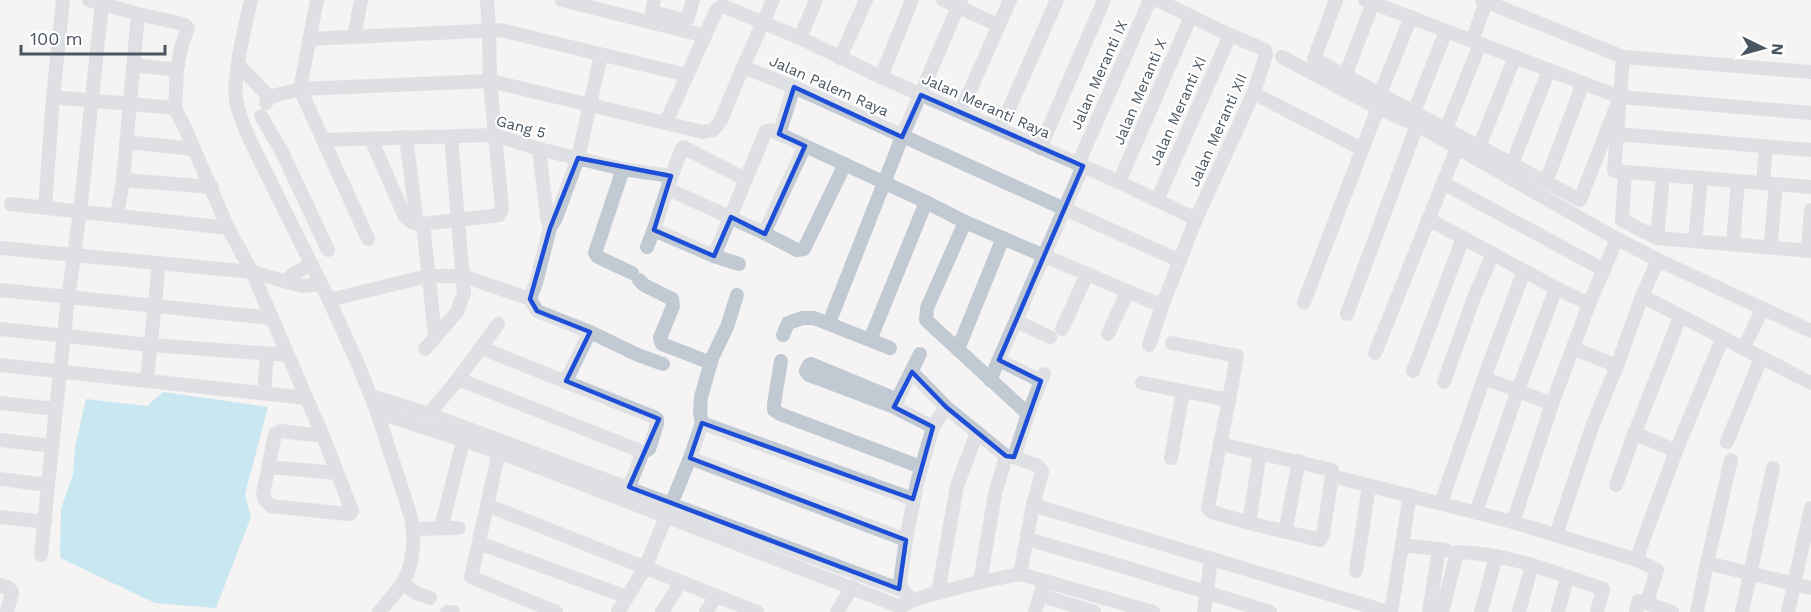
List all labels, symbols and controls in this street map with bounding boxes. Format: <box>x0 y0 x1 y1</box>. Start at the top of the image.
street label: Jalan Meranti IX <box>1067 17 1131 133</box>
scale bar <box>21 18 165 56</box>
north arrow <box>1733 18 1793 78</box>
text: 100 m <box>30 28 83 49</box>
street label: Jalan Meranti X <box>1110 36 1170 148</box>
text: N <box>1767 43 1787 56</box>
street label: Jalan Palem Raya <box>767 52 892 121</box>
street label: Jalan Meranti XI <box>1146 54 1210 168</box>
street label: Jalan Meranti Raya <box>919 70 1053 143</box>
street label: Jalan Meranti XII <box>1185 70 1251 190</box>
street label: Gang 5 <box>494 112 548 142</box>

